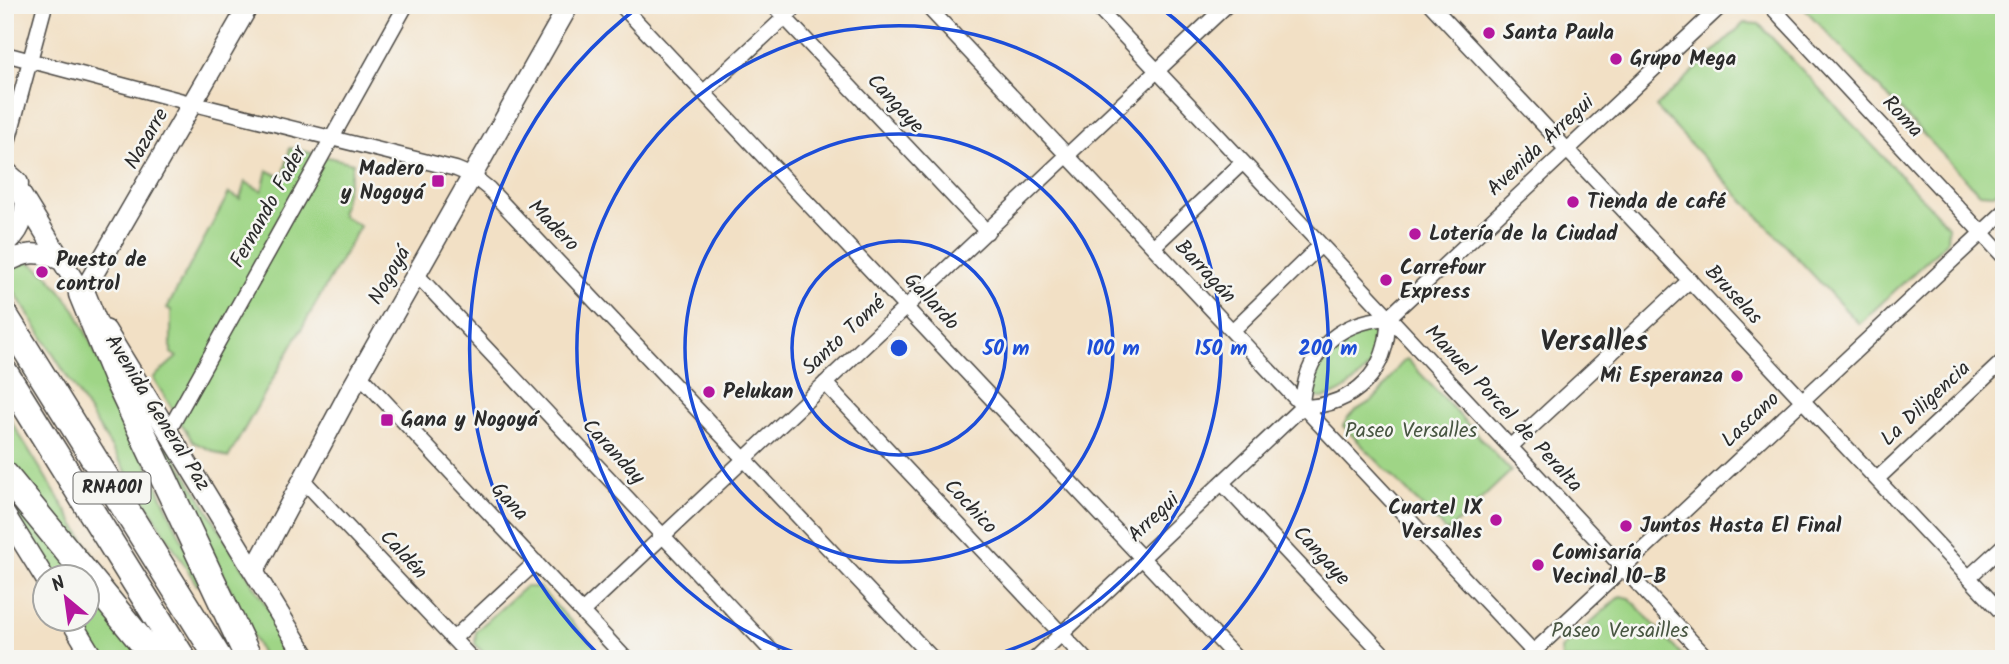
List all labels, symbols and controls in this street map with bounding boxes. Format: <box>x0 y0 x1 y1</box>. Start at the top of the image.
place label: Santa Paula <box>1503 17 1614 50</box>
marker: Santa Paula <box>1481 25 1497 41</box>
place label: Grupo Mega <box>1630 43 1737 76</box>
marker: Grupo Mega <box>1608 51 1624 67</box>
street label: Cangaye <box>858 66 932 142</box>
street label: Avenida Arregui <box>1480 86 1603 205</box>
street label: Roma <box>1873 88 1931 146</box>
street label: Nazarre <box>116 101 178 176</box>
street label: Fernando Fader <box>222 139 317 274</box>
place label: Madero y Nogoyá <box>340 153 426 210</box>
marker: Madero y Nogoyá <box>430 173 446 189</box>
place label: Tienda de café <box>1587 186 1727 219</box>
street label: Madero <box>519 192 587 260</box>
marker: Tienda de café <box>1565 194 1581 210</box>
place label: Lotería de la Ciudad <box>1429 218 1618 251</box>
marker: Lotería de la Ciudad <box>1407 226 1423 242</box>
street label: Barragán <box>1166 232 1244 312</box>
street label: Nogoyá <box>360 239 421 312</box>
place label: Puesto de control <box>56 244 147 301</box>
place label: Carrefour Express <box>1400 252 1487 309</box>
street label: Bruselas <box>1696 257 1770 333</box>
marker: Puesto de control <box>34 264 50 280</box>
street label: Gallardo <box>895 265 967 339</box>
marker: Carrefour Express <box>1378 272 1394 288</box>
street label: Santo Tomé <box>794 288 894 384</box>
street label: Manuel Porcel de Peralta <box>1416 317 1590 501</box>
district label: Versalles <box>1540 320 1648 365</box>
street label: Avenida General Paz <box>95 328 219 498</box>
text: 50 m <box>982 333 1029 366</box>
text: 100 m <box>1086 333 1140 366</box>
text: 150 m <box>1194 333 1248 366</box>
text: 200 m <box>1298 333 1358 366</box>
centre of rings <box>887 336 911 360</box>
street label: La Diligencia <box>1873 353 1979 455</box>
place label: Mi Esperanza <box>1600 360 1723 393</box>
marker: Mi Esperanza <box>1729 368 1745 384</box>
place label: Pelukan <box>723 376 793 409</box>
marker: Pelukan <box>701 384 717 400</box>
street label: Lascano <box>1714 384 1788 456</box>
place label: Gana y Nogoyá <box>401 404 540 437</box>
street label: Caranday <box>573 411 653 493</box>
marker: Gana y Nogoyá <box>379 412 395 428</box>
park label: Paseo Versalles <box>1345 415 1477 448</box>
street label: Cochico <box>935 471 1005 543</box>
road number: RNA001 <box>74 472 150 503</box>
street label: Gana <box>482 475 536 529</box>
street label: Arregui <box>1120 484 1188 551</box>
place label: Cuartel IX Versalles <box>1388 492 1483 549</box>
place label: Juntos Hasta El Final <box>1640 510 1842 543</box>
marker: Cuartel IX Versalles <box>1488 512 1504 528</box>
street label: Cangaye <box>1284 518 1358 594</box>
marker: Juntos Hasta El Final <box>1618 518 1634 534</box>
street label: Caldén <box>371 522 435 588</box>
place label: Comisaría Vecinal 10-B <box>1552 537 1667 594</box>
marker: Comisaría Vecinal 10-B <box>1530 557 1546 573</box>
north arrow <box>32 562 102 632</box>
text: N <box>46 569 71 601</box>
park label: Paseo Versailles <box>1551 615 1689 648</box>

